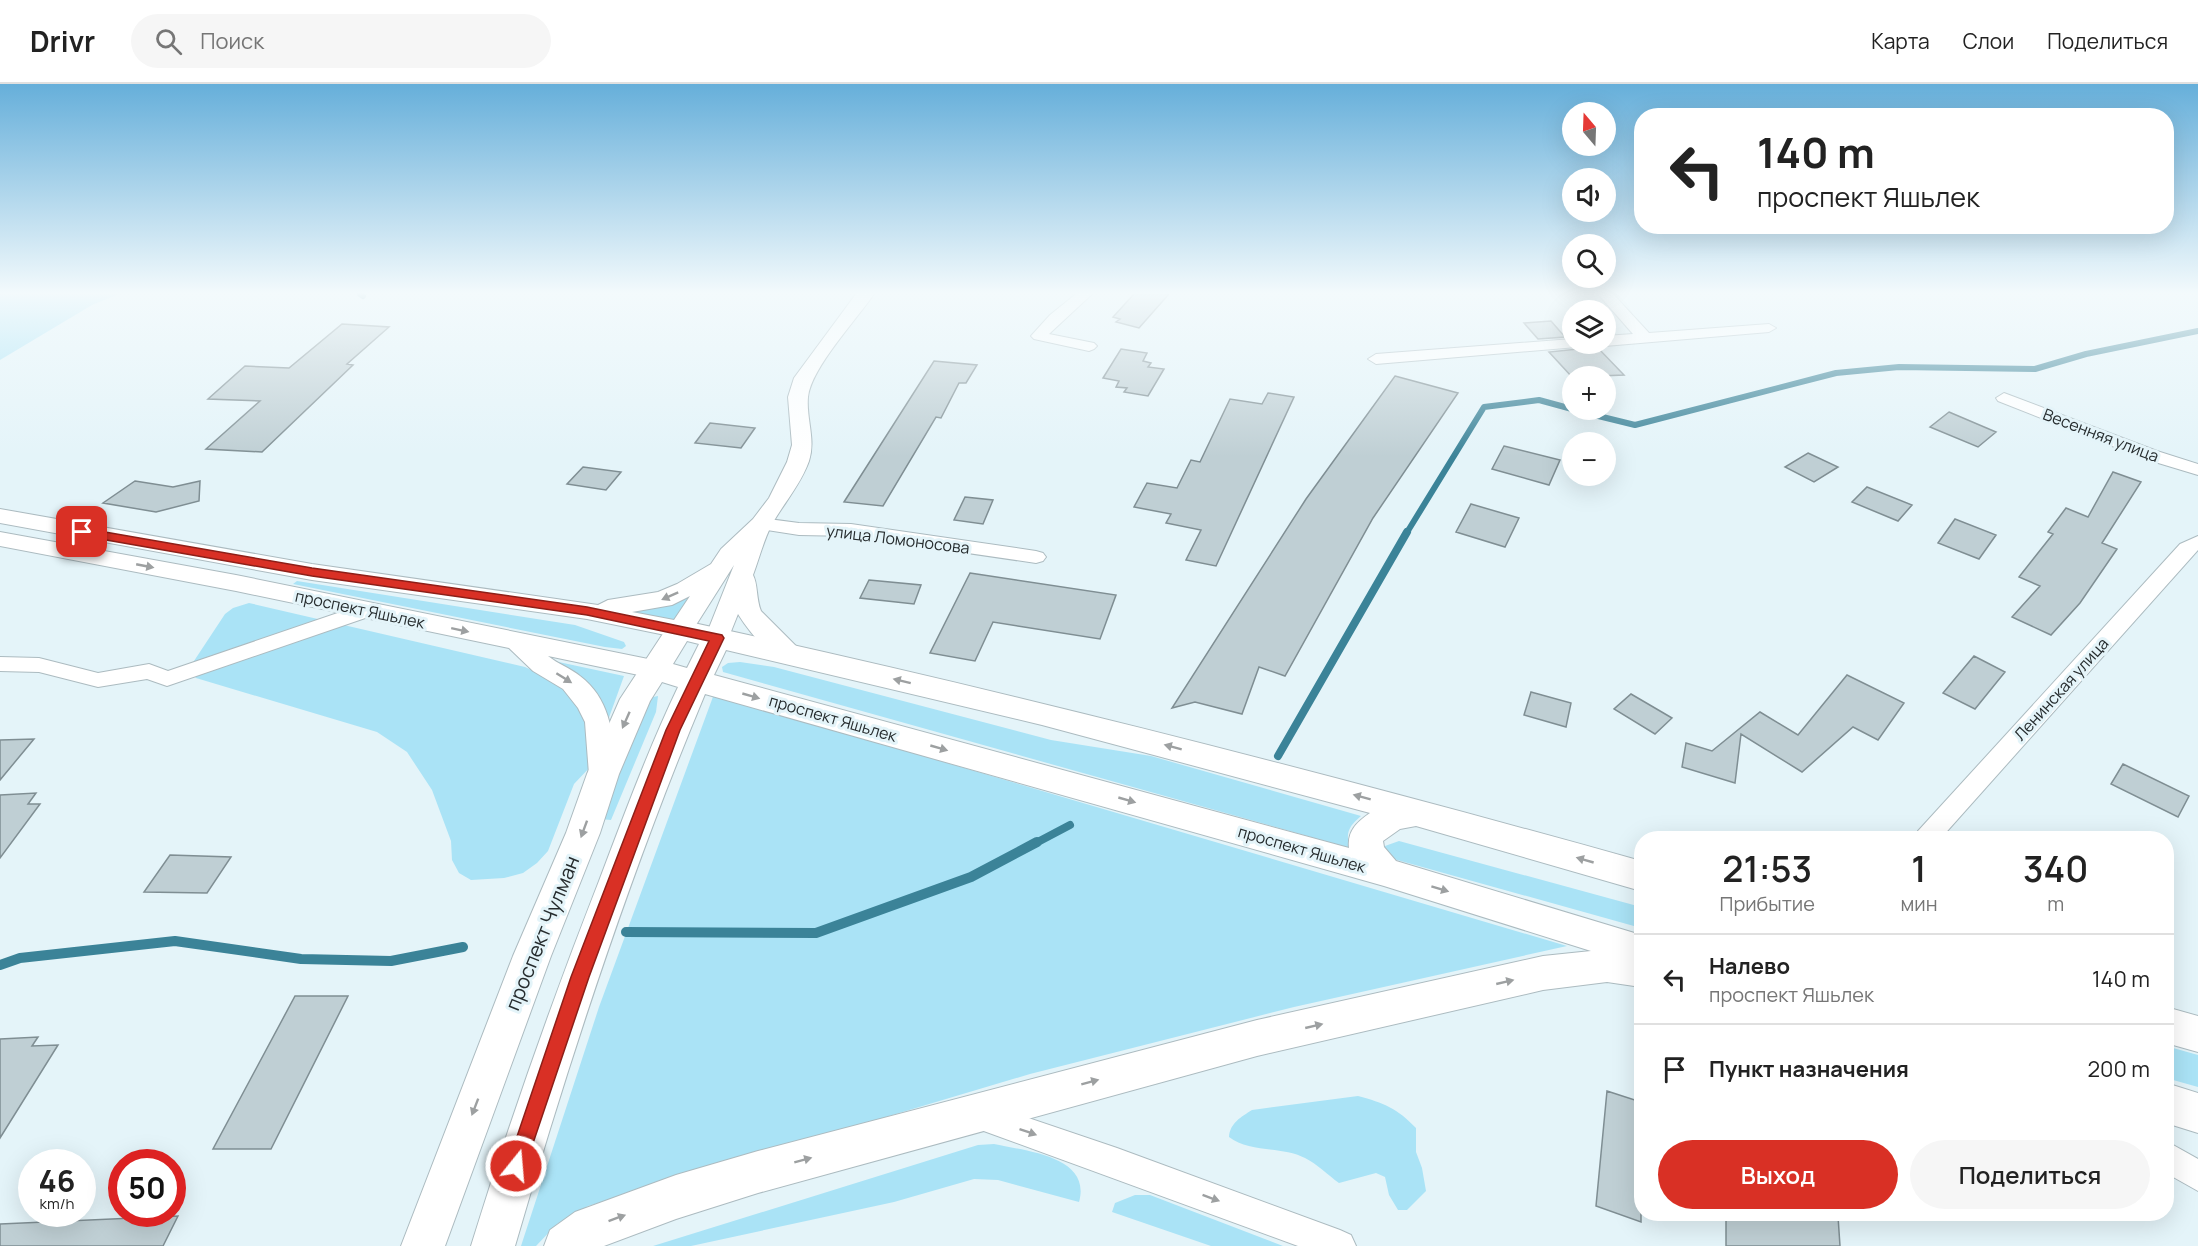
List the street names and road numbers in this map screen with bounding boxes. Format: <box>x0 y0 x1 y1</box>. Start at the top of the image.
street label: Весенняя улица <box>2040 403 2162 467</box>
street label: улица Ломоносова <box>825 519 971 559</box>
street label: проспект Яшьлек <box>293 585 428 634</box>
street label: Ленинская улица <box>2009 633 2113 745</box>
street label: проспект Яшьлек <box>767 689 900 747</box>
street label: проспект Яшьлек <box>1236 820 1369 878</box>
street label: проспект Чулман <box>499 852 585 1014</box>

